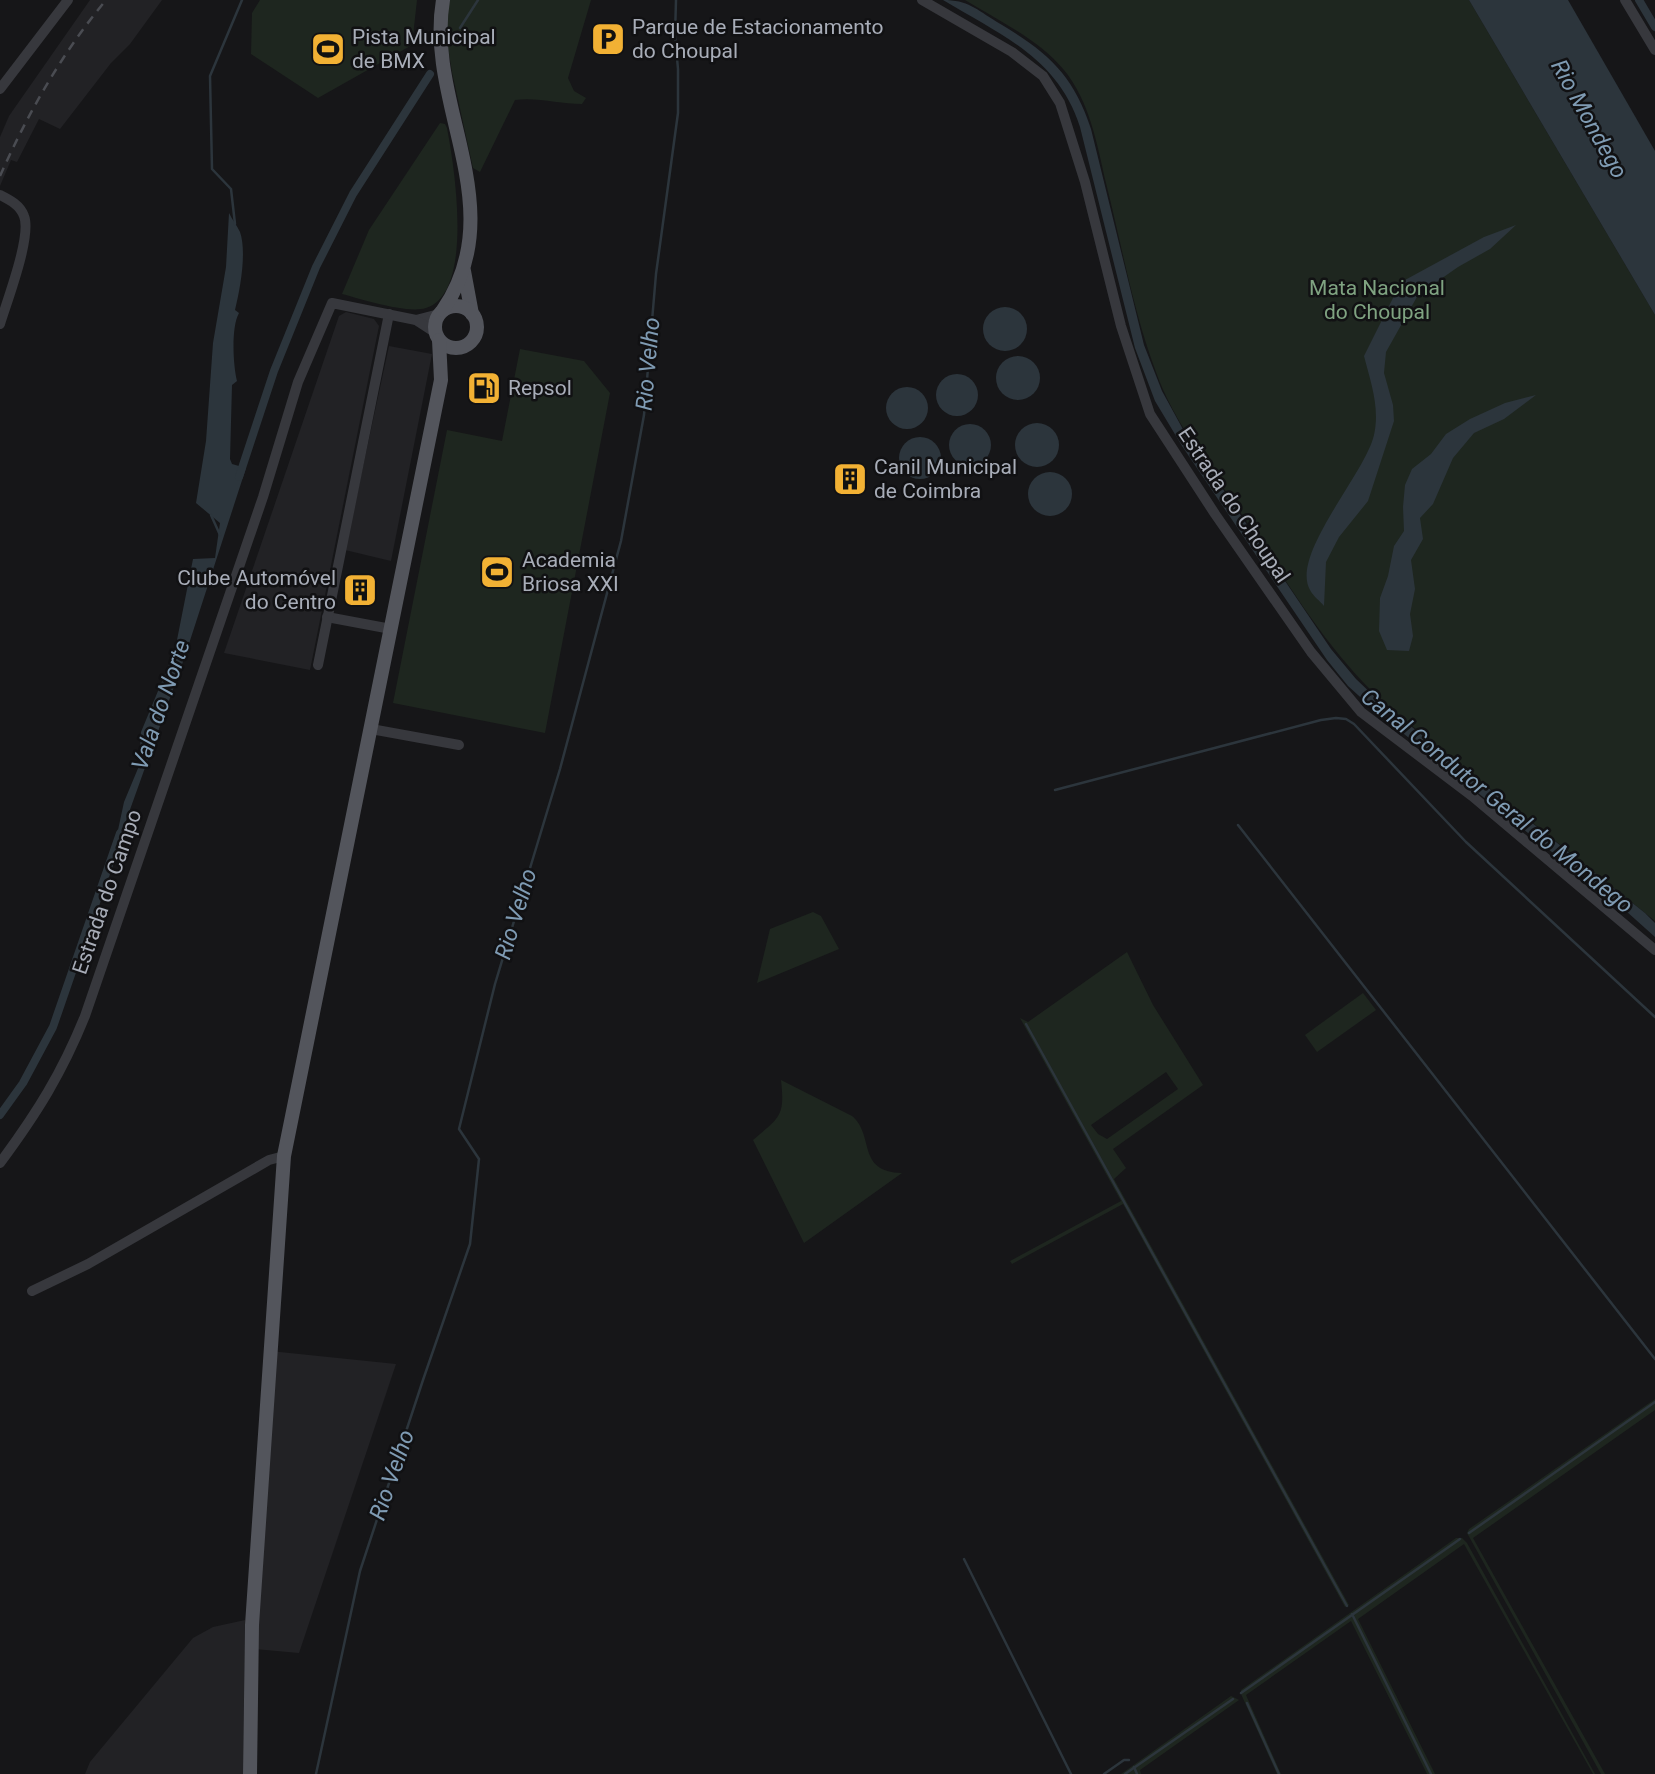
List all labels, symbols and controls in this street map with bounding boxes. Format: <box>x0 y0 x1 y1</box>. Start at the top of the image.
place label: Parque de Estacionamento do Choupal <box>632 15 884 63</box>
parking icon: Parque de Estacionamento do Choupal <box>589 20 627 58</box>
place label: Pista Municipal de BMX <box>352 25 496 73</box>
sports icon: Pista Municipal de BMX <box>309 30 347 68</box>
water label: Rio Mondego <box>1545 55 1633 183</box>
park label: Mata Nacional do Choupal <box>1309 276 1445 324</box>
water label: Rio Velho <box>630 316 666 412</box>
fuel station icon: Repsol <box>465 369 503 407</box>
place label: Repsol <box>508 376 572 400</box>
street label: Estrada do Choupal <box>1173 423 1295 587</box>
place label: Canil Municipal de Coimbra <box>874 455 1017 503</box>
building icon: Canil Municipal de Coimbra <box>831 460 869 498</box>
place label: Academia Briosa XXI <box>522 548 619 596</box>
sports icon: Academia Briosa XXI <box>478 553 516 591</box>
place label: Clube Automóvel do Centro <box>177 566 336 614</box>
building icon: Clube Automóvel do Centro <box>341 571 379 609</box>
water label: Vala do Norte <box>126 636 196 774</box>
water label: Canal Condutor Geral do Mondego <box>1356 683 1638 919</box>
street label: Estrada do Campo <box>68 806 146 977</box>
water label: Rio Velho <box>489 865 543 963</box>
water label: Rio Velho <box>364 1426 420 1524</box>

